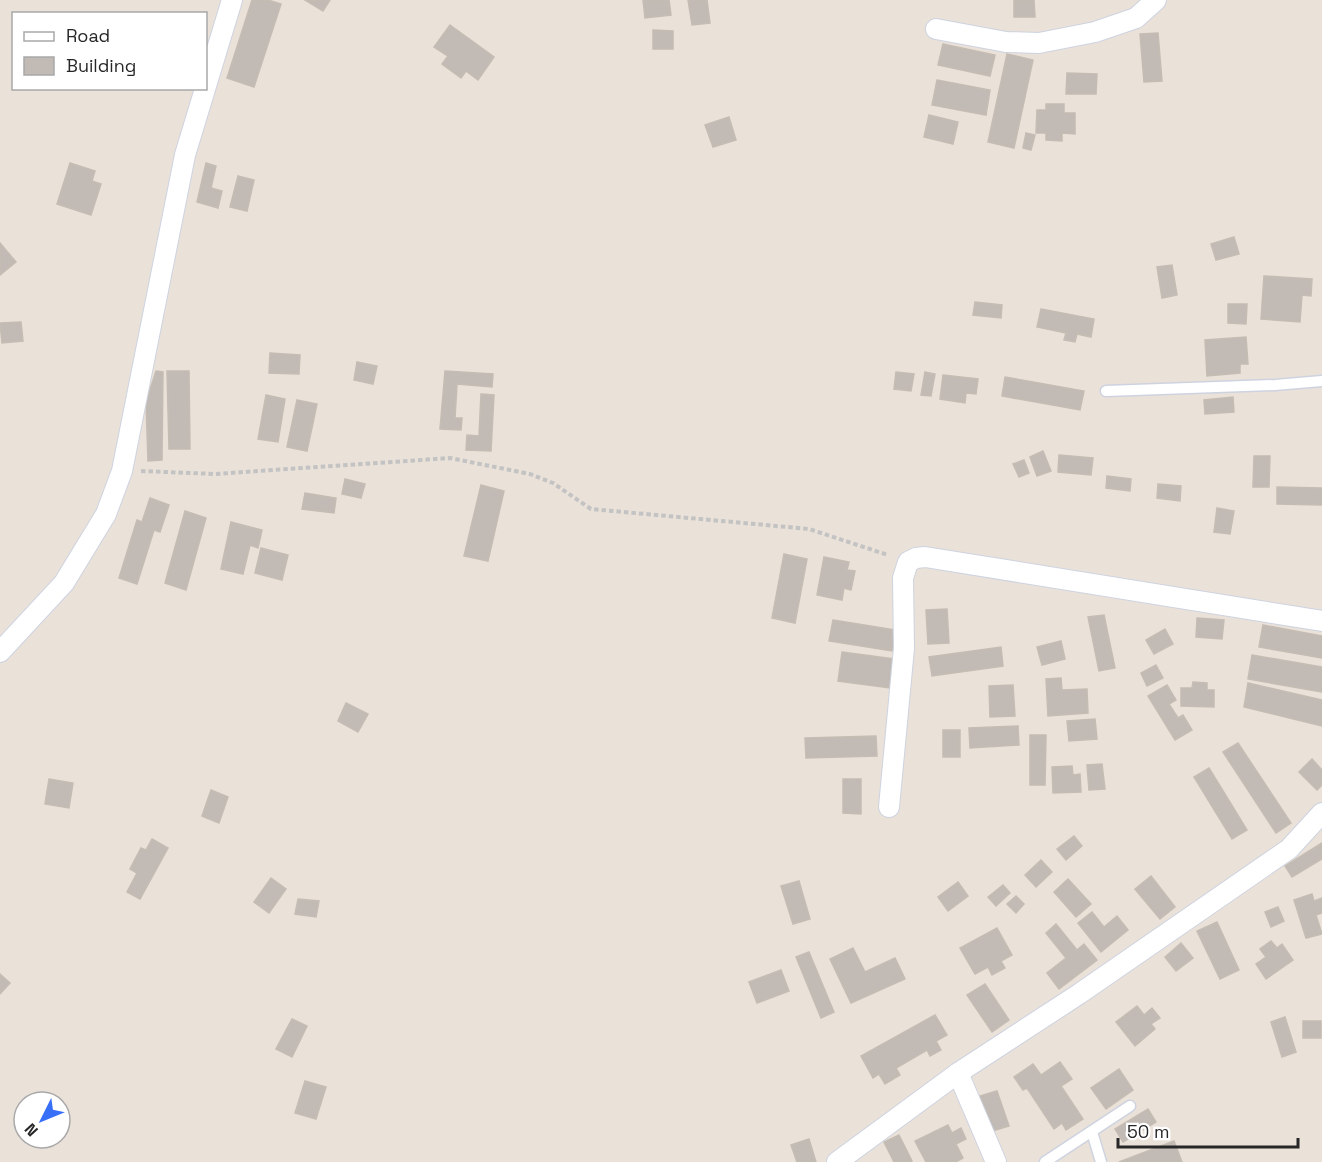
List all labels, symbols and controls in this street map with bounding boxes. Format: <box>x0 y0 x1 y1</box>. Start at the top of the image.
legend <box>12 12 207 90</box>
text: Road <box>66 24 110 47</box>
text: Building <box>66 54 136 77</box>
north arrow <box>12 1090 72 1150</box>
scale bar <box>1118 1111 1298 1149</box>
text: N <box>20 1119 43 1141</box>
text: 50 m <box>1127 1120 1169 1143</box>

